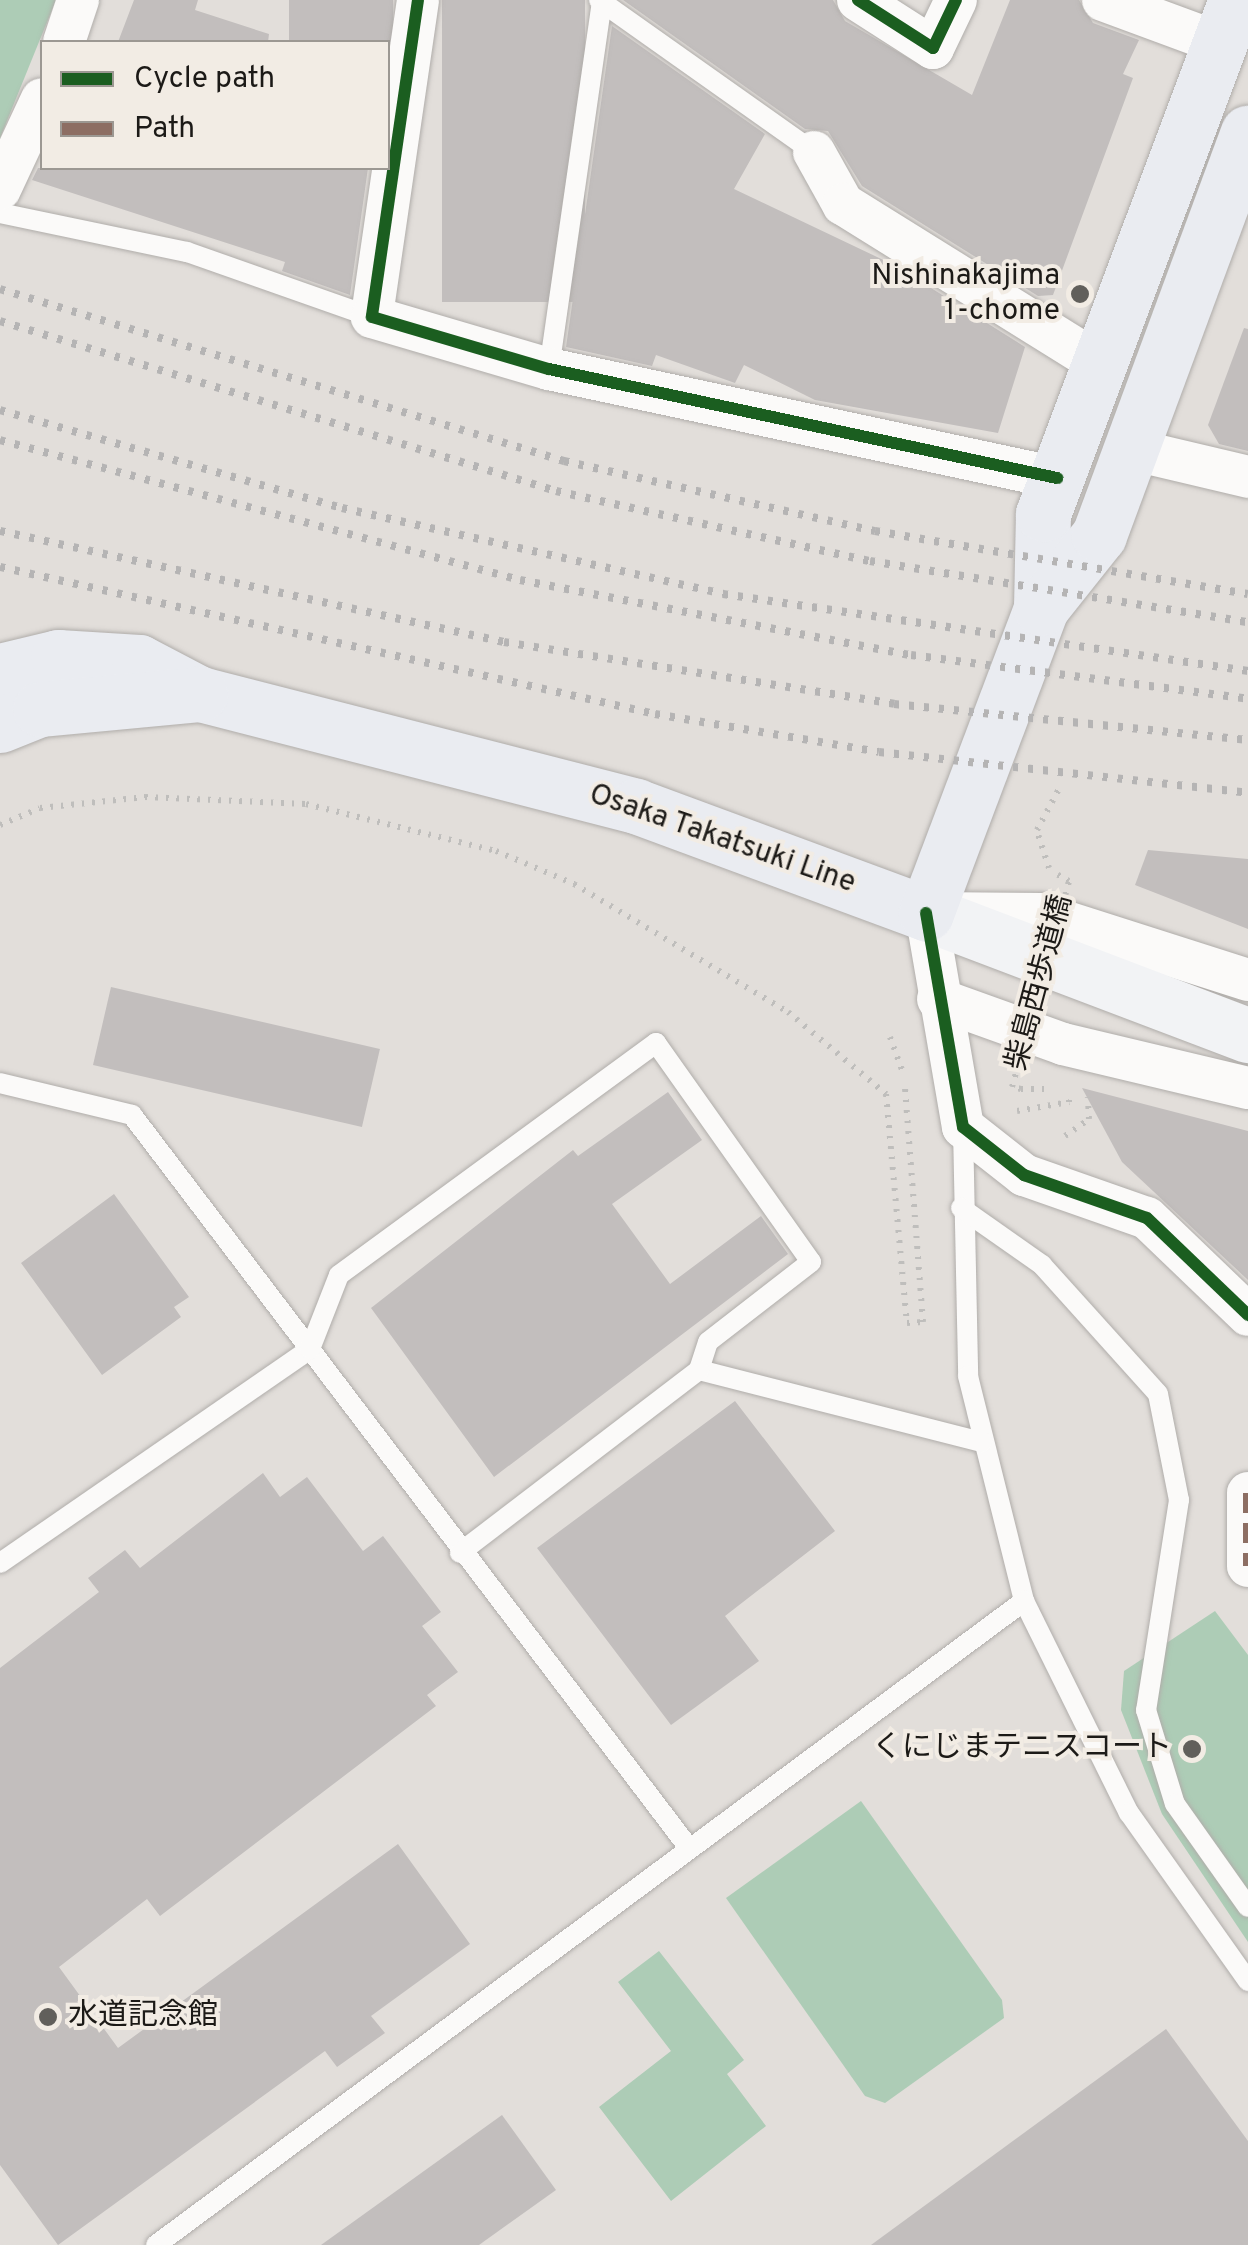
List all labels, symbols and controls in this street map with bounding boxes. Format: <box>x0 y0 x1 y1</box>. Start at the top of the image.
legend <box>40 40 390 170</box>
text: Cycle path <box>134 61 275 98</box>
text: Path <box>134 111 195 148</box>
place label: Nishinakajima 1-chome <box>871 259 1060 330</box>
marker: Nishinakajima 1-chome <box>1069 283 1091 305</box>
street label: Osaka Takatsuki Line <box>583 777 861 903</box>
street label: 柴島西歩道橋 <box>1000 891 1082 1075</box>
place label: くにじまテニスコート <box>872 1731 1172 1767</box>
marker: くにじまテニスコート <box>1181 1738 1203 1760</box>
place label: 水道記念館 <box>68 1999 218 2035</box>
marker: 水道記念館 <box>37 2006 59 2028</box>

